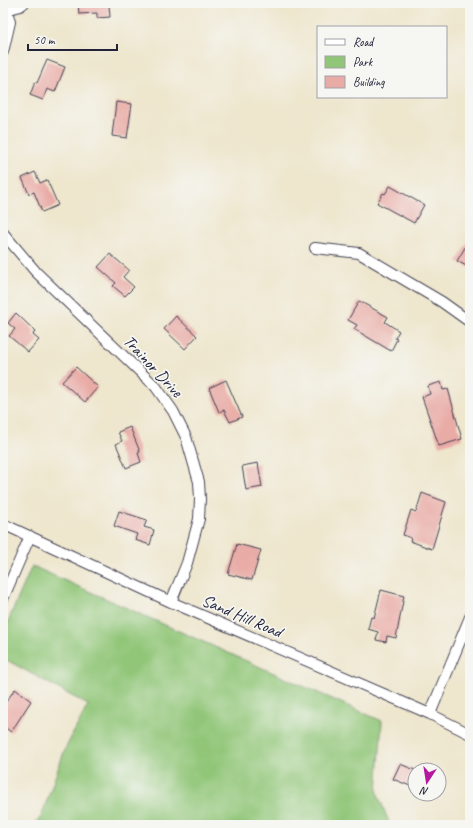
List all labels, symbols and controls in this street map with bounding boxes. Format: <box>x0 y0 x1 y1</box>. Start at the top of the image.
scale bar <box>28 26 117 52</box>
legend <box>317 26 447 98</box>
text: 50 m <box>34 32 56 48</box>
text: Road <box>353 34 375 50</box>
text: Park <box>353 54 374 70</box>
text: Building <box>353 74 385 90</box>
street label: Trainor Drive <box>119 330 188 403</box>
street label: Sand Hill Road <box>199 590 288 644</box>
north arrow <box>407 762 447 802</box>
text: N <box>418 784 430 799</box>

